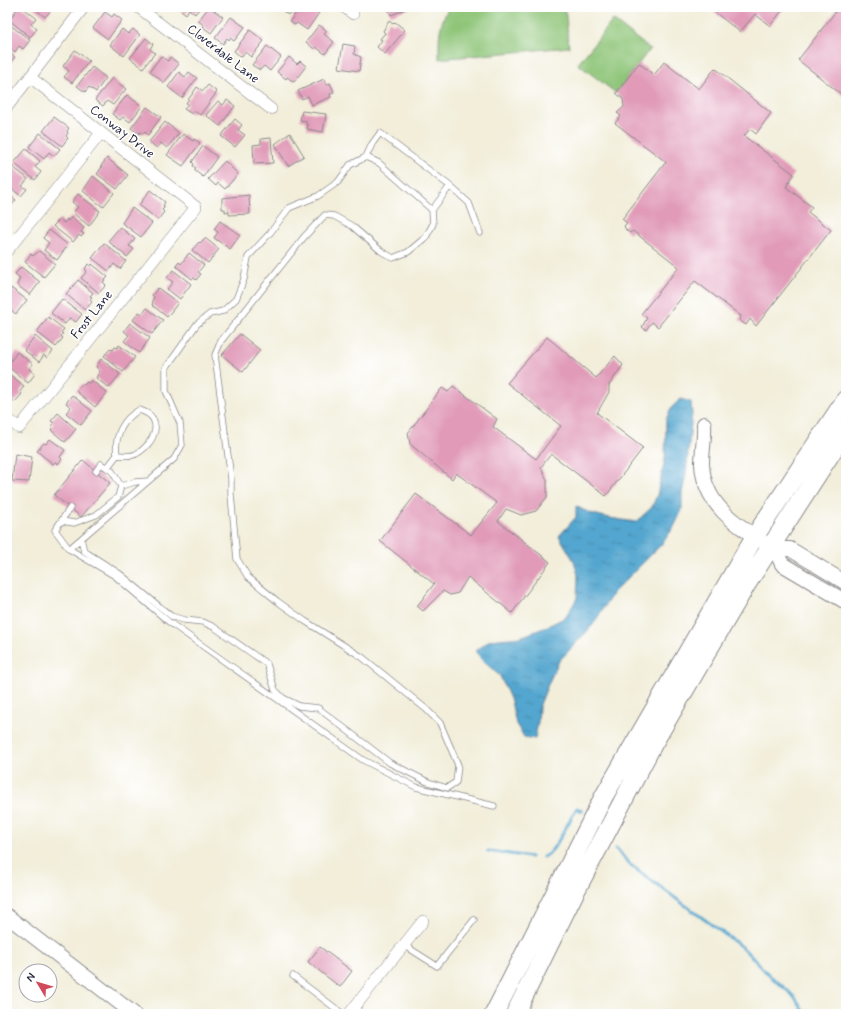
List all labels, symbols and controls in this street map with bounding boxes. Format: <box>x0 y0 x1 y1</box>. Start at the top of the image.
street label: Cloverdale Lane <box>183 20 263 88</box>
street label: Conway Drive <box>86 101 158 163</box>
street label: Frost Lane <box>67 287 117 343</box>
north arrow <box>18 963 58 1003</box>
text: N <box>23 970 39 985</box>

